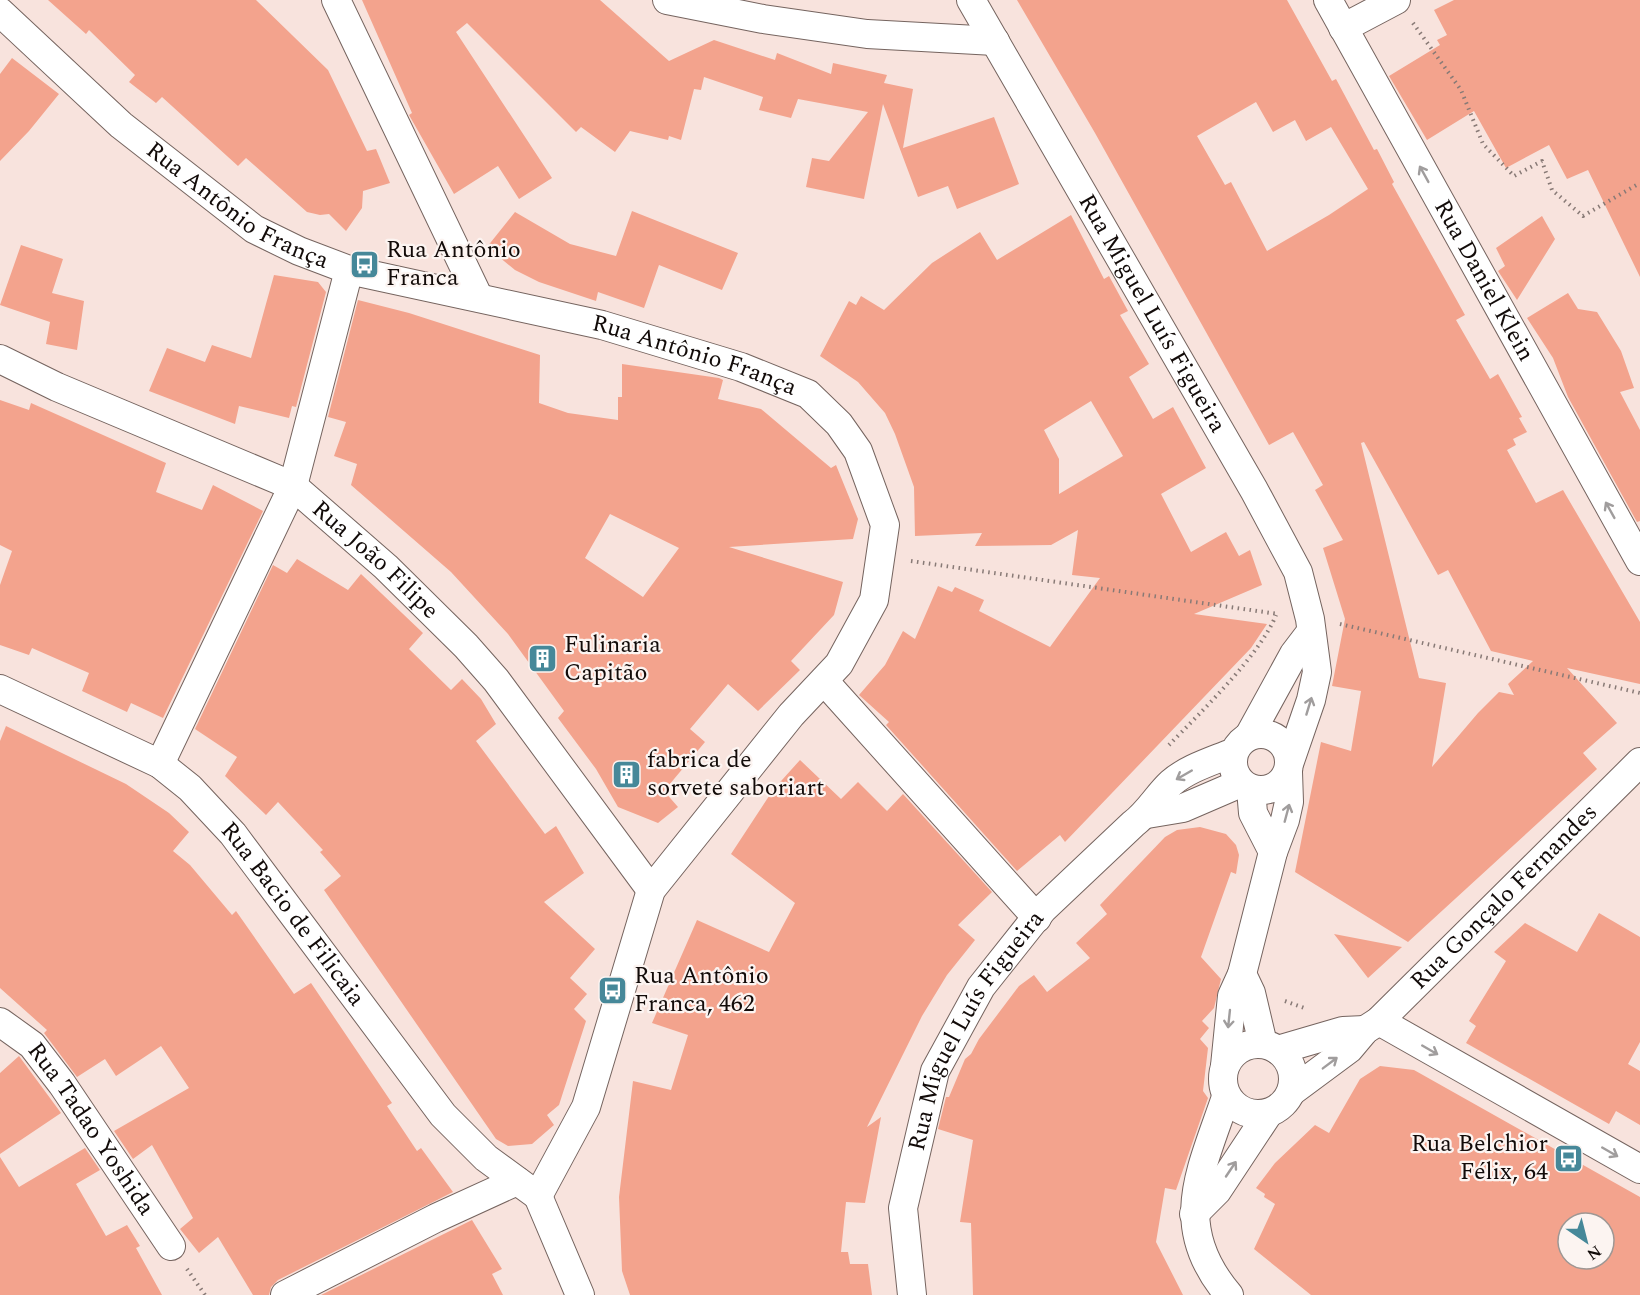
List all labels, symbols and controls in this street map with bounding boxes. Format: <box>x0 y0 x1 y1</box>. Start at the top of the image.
street label: Rua Antônio França <box>138 133 334 279</box>
one-way arrow <box>1418 166 1430 183</box>
street label: Rua Miguel Luís Figueira <box>1069 187 1235 440</box>
street label: Rua Daniel Klein <box>1424 193 1544 368</box>
place label: Rua Antônio Franca <box>386 232 521 296</box>
bus stop icon: Rua Antônio Franca <box>349 248 381 280</box>
street label: Rua Antônio França <box>589 305 802 406</box>
street label: Rua João Filipe <box>304 492 447 628</box>
one-way arrow <box>1604 502 1616 519</box>
place label: Fulinaria Capitão <box>564 627 661 691</box>
building icon: Fulinaria Capitão <box>527 643 559 675</box>
one-way arrow <box>1304 697 1315 716</box>
place label: fabrica de sorvete saboriart <box>647 742 824 806</box>
building icon: fabrica de sorvete saboriart <box>610 758 642 790</box>
one-way arrow <box>1176 769 1193 781</box>
street label: Rua Gonçalo Fernandes <box>1402 795 1606 998</box>
one-way arrow <box>1281 804 1293 823</box>
street label: Rua Bacio de Filicaia <box>212 813 374 1014</box>
street label: Rua Miguel Luís Figueira <box>899 902 1053 1154</box>
place label: Rua Antônio Franca, 462 <box>634 958 769 1022</box>
bus stop icon: Rua Antônio Franca, 462 <box>597 974 629 1006</box>
one-way arrow <box>1223 1009 1234 1029</box>
street label: Rua Tadao Yoshida <box>18 1035 164 1223</box>
one-way arrow <box>1421 1044 1438 1056</box>
one-way arrow <box>1322 1057 1338 1069</box>
place label: Rua Belchior Félix, 64 <box>1411 1126 1548 1190</box>
bus stop icon: Rua Belchior Félix, 64 <box>1553 1142 1585 1174</box>
one-way arrow <box>1601 1147 1619 1158</box>
one-way arrow <box>1226 1161 1238 1178</box>
north arrow <box>1556 1211 1616 1271</box>
text: N <box>1582 1239 1606 1266</box>

